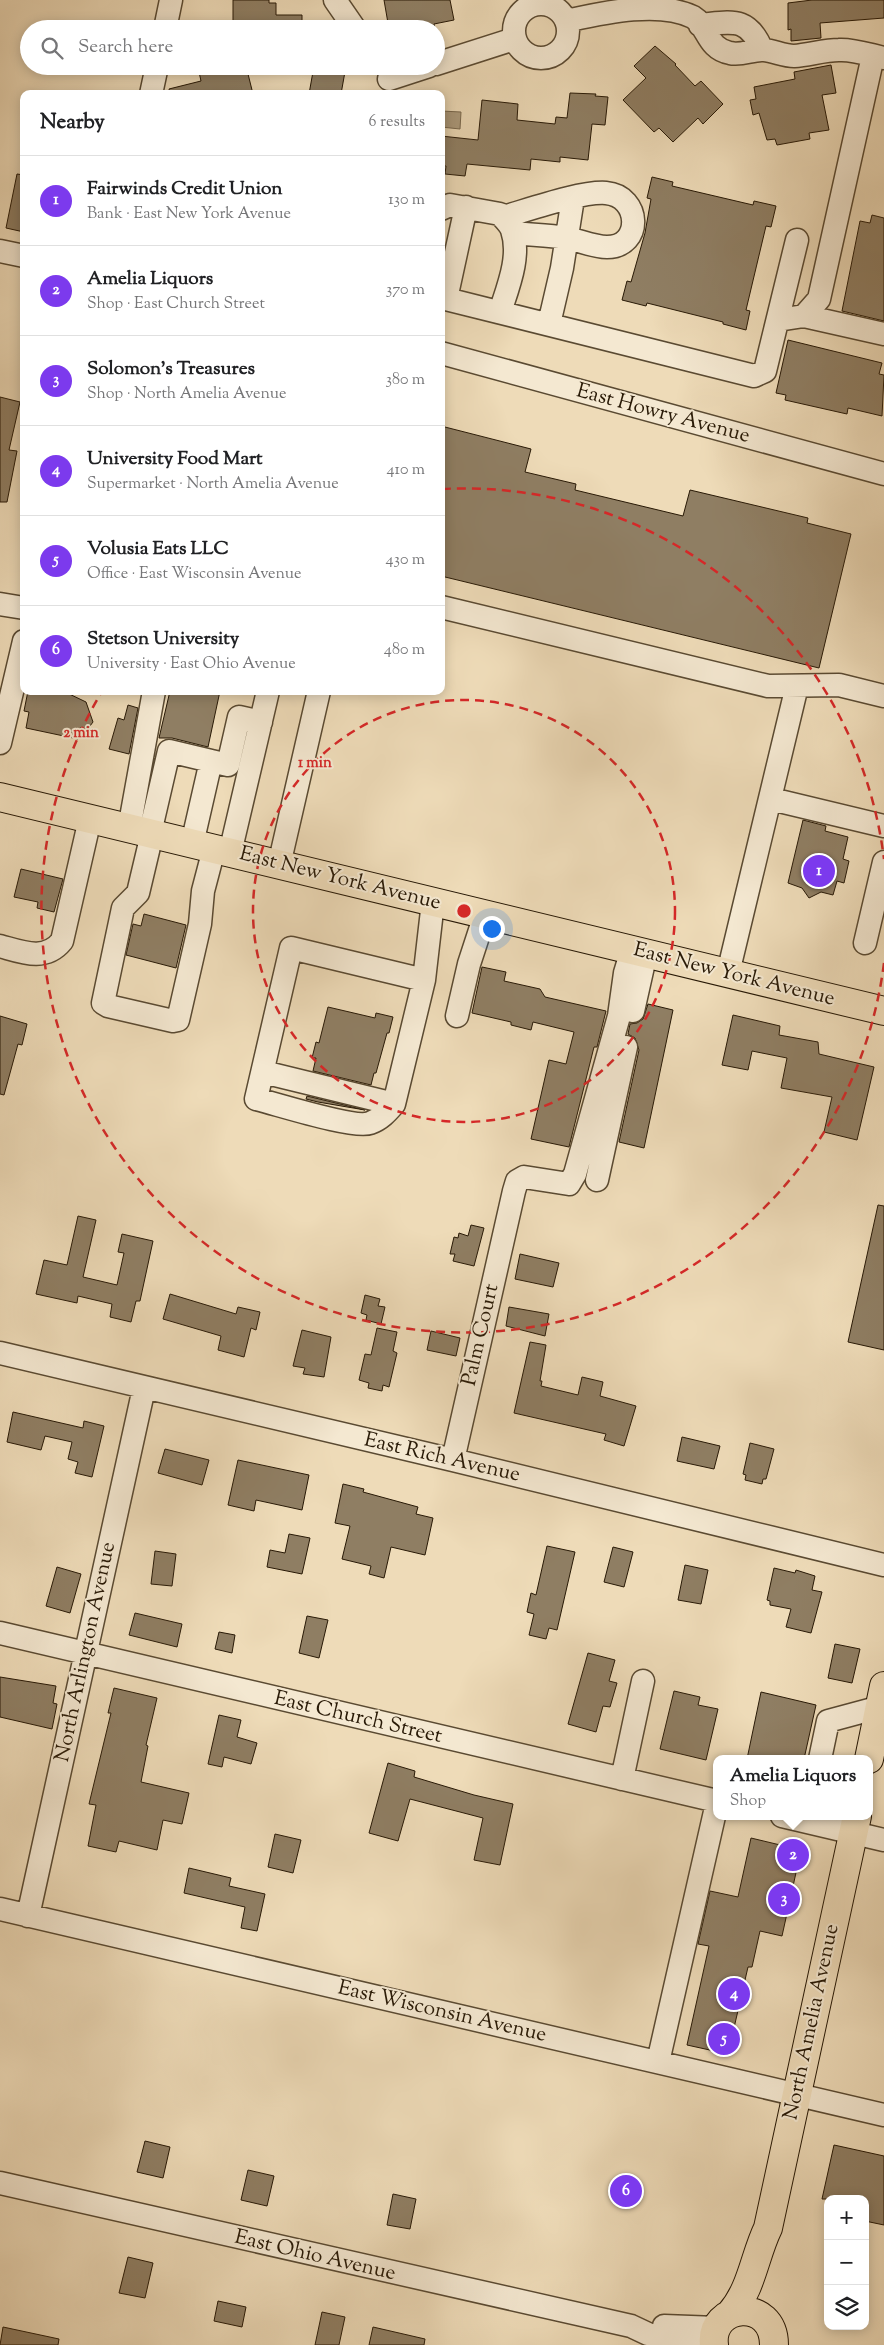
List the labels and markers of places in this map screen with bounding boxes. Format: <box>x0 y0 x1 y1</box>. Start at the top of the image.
pin: 1 <box>803 852 835 890</box>
centre of rings <box>455 902 473 920</box>
pin: 2 <box>777 1836 809 1874</box>
pin: 3 <box>768 1880 800 1918</box>
pin: 4 <box>718 1975 750 2013</box>
pin: 5 <box>708 2020 740 2058</box>
pin: 6 <box>610 2172 642 2210</box>

